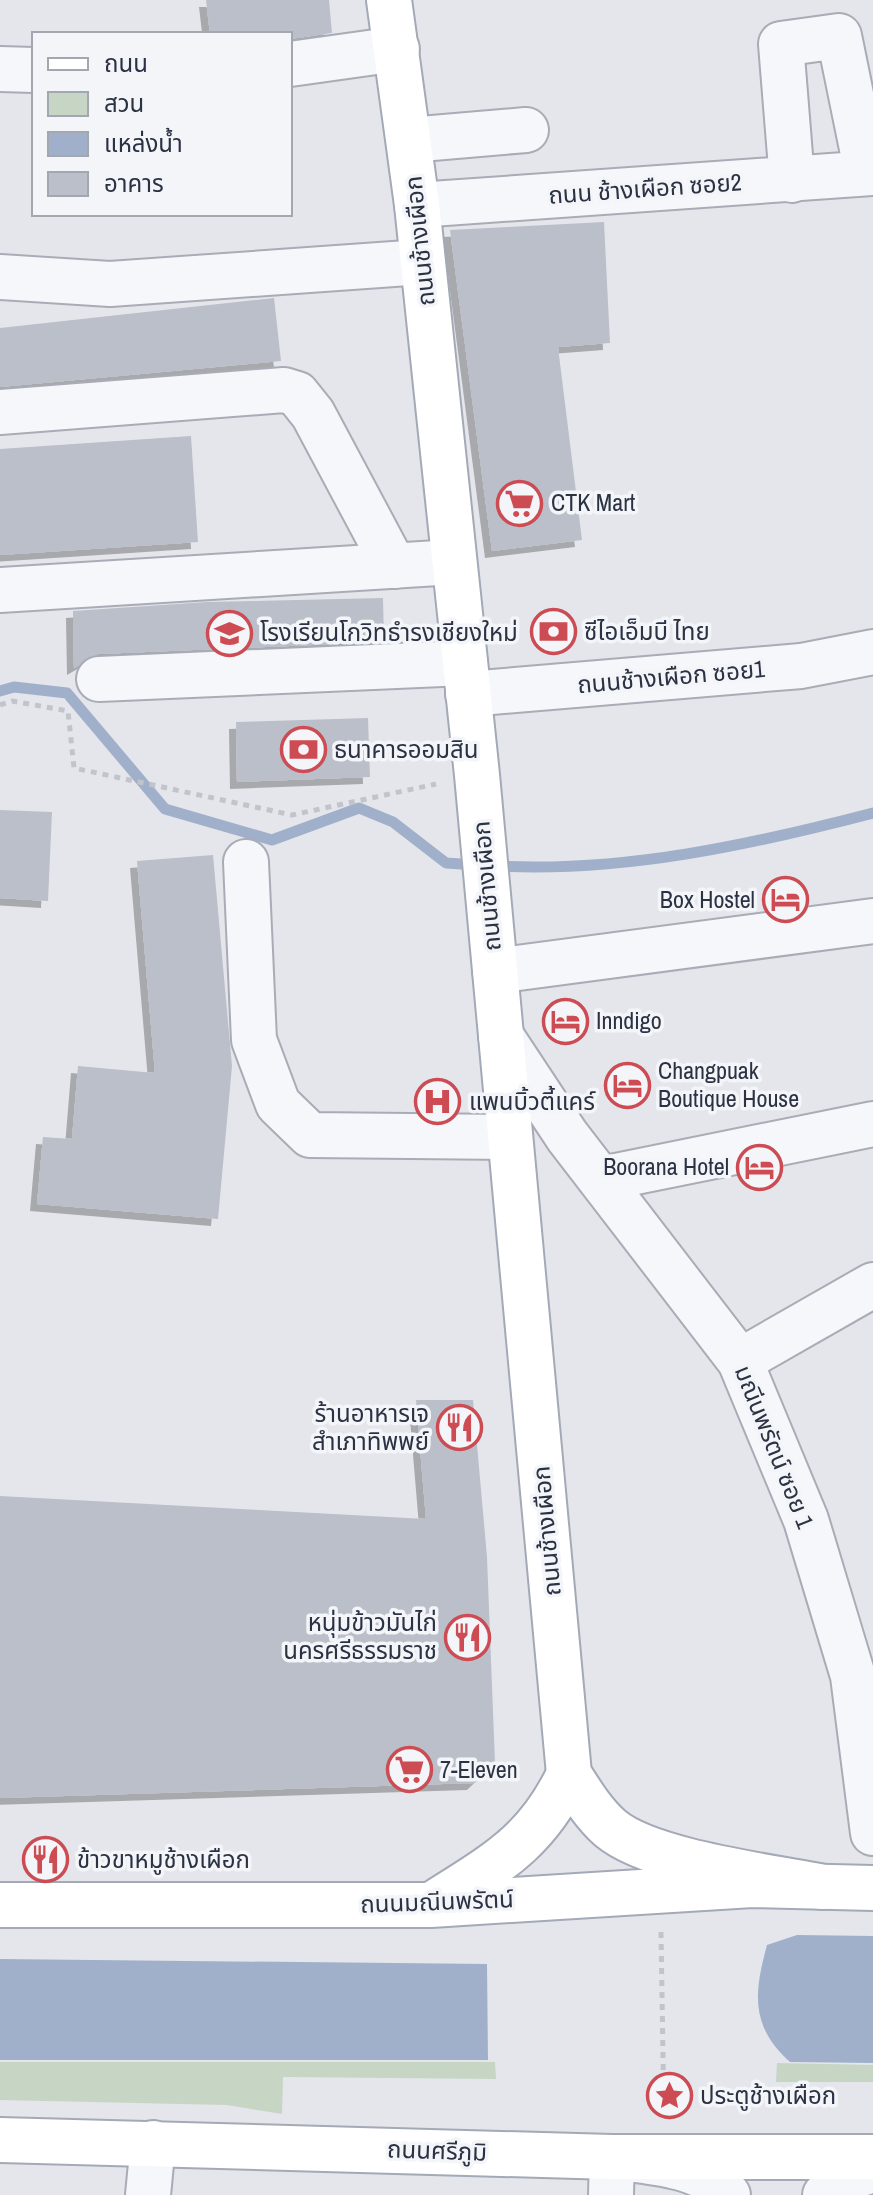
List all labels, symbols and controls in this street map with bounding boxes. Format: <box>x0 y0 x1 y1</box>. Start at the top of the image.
legend <box>32 32 292 216</box>
text: ถนน <box>104 47 148 79</box>
text: สวน <box>104 87 144 119</box>
text: แหล่งน้ำ <box>104 127 183 159</box>
street label: ถนน ช้างเผือก ซอย2 <box>547 165 743 211</box>
text: อาคาร <box>104 167 164 199</box>
street label: ถนนช้างเผือก <box>396 175 442 308</box>
supermarket icon: CTK Mart <box>496 479 544 527</box>
place label: CTK Mart <box>551 486 636 518</box>
bank icon: ซีไอเอ็มบี ไทย <box>529 608 577 656</box>
school or university icon: โรงเรียนโกวิทธำรงเชียงใหม่ <box>205 609 253 657</box>
place label: ซีไอเอ็มบี ไทย <box>584 615 710 647</box>
place label: โรงเรียนโกวิทธำรงเชียงใหม่ <box>260 616 518 648</box>
street label: ถนนช้างเผือก ซอย1 <box>576 652 766 700</box>
bank icon: ธนาคารออมสิน <box>279 726 327 774</box>
place label: ธนาคารออมสิน <box>334 733 478 765</box>
street label: ถนนช้างเผือก <box>464 820 508 952</box>
hotel icon: Box Hostel <box>762 876 810 924</box>
place label: Box Hostel <box>660 883 755 915</box>
hotel icon: Inndigo <box>541 997 589 1045</box>
place label: Inndigo <box>596 1004 662 1036</box>
place label: Changpuak Boutique House <box>658 1054 799 1114</box>
hotel icon: Changpuak Boutique House <box>603 1061 651 1109</box>
hospital icon: แพนบิ้วตี้แคร์ <box>414 1078 462 1126</box>
place label: แพนบิ้วตี้แคร์ <box>469 1085 596 1117</box>
hotel icon: Boorana Hotel <box>736 1143 784 1191</box>
place label: Boorana Hotel <box>603 1150 729 1182</box>
street label: มณีนพรัตน์ ซอย 1 <box>728 1360 822 1533</box>
place label: ร้านอาหารเจ สำเภาทิพพย์ <box>312 1397 429 1457</box>
restaurant icon: ร้านอาหารเจ สำเภาทิพพย์ <box>436 1404 484 1452</box>
street label: ถนนช้างเผือก <box>524 1465 568 1597</box>
place label: หนุ่มข้าวมันไก่ นครศรีธรรมราช <box>283 1606 437 1666</box>
restaurant icon: หนุ่มข้าวมันไก่ นครศรีธรรมราช <box>444 1613 492 1661</box>
supermarket icon: 7-Eleven <box>385 1746 433 1794</box>
place label: 7-Eleven <box>440 1753 518 1785</box>
restaurant icon: ข้าวขาหมูช้างเผือก <box>22 1836 70 1884</box>
place label: ข้าวขาหมูช้างเผือก <box>77 1843 250 1875</box>
street label: ถนนมณีนพรัตน์ <box>360 1882 514 1920</box>
place icon: ประตูช้างเผือก <box>645 2072 693 2120</box>
place label: ประตูช้างเผือก <box>700 2079 836 2111</box>
street label: ถนนศรีภูมิ <box>387 2132 488 2168</box>

